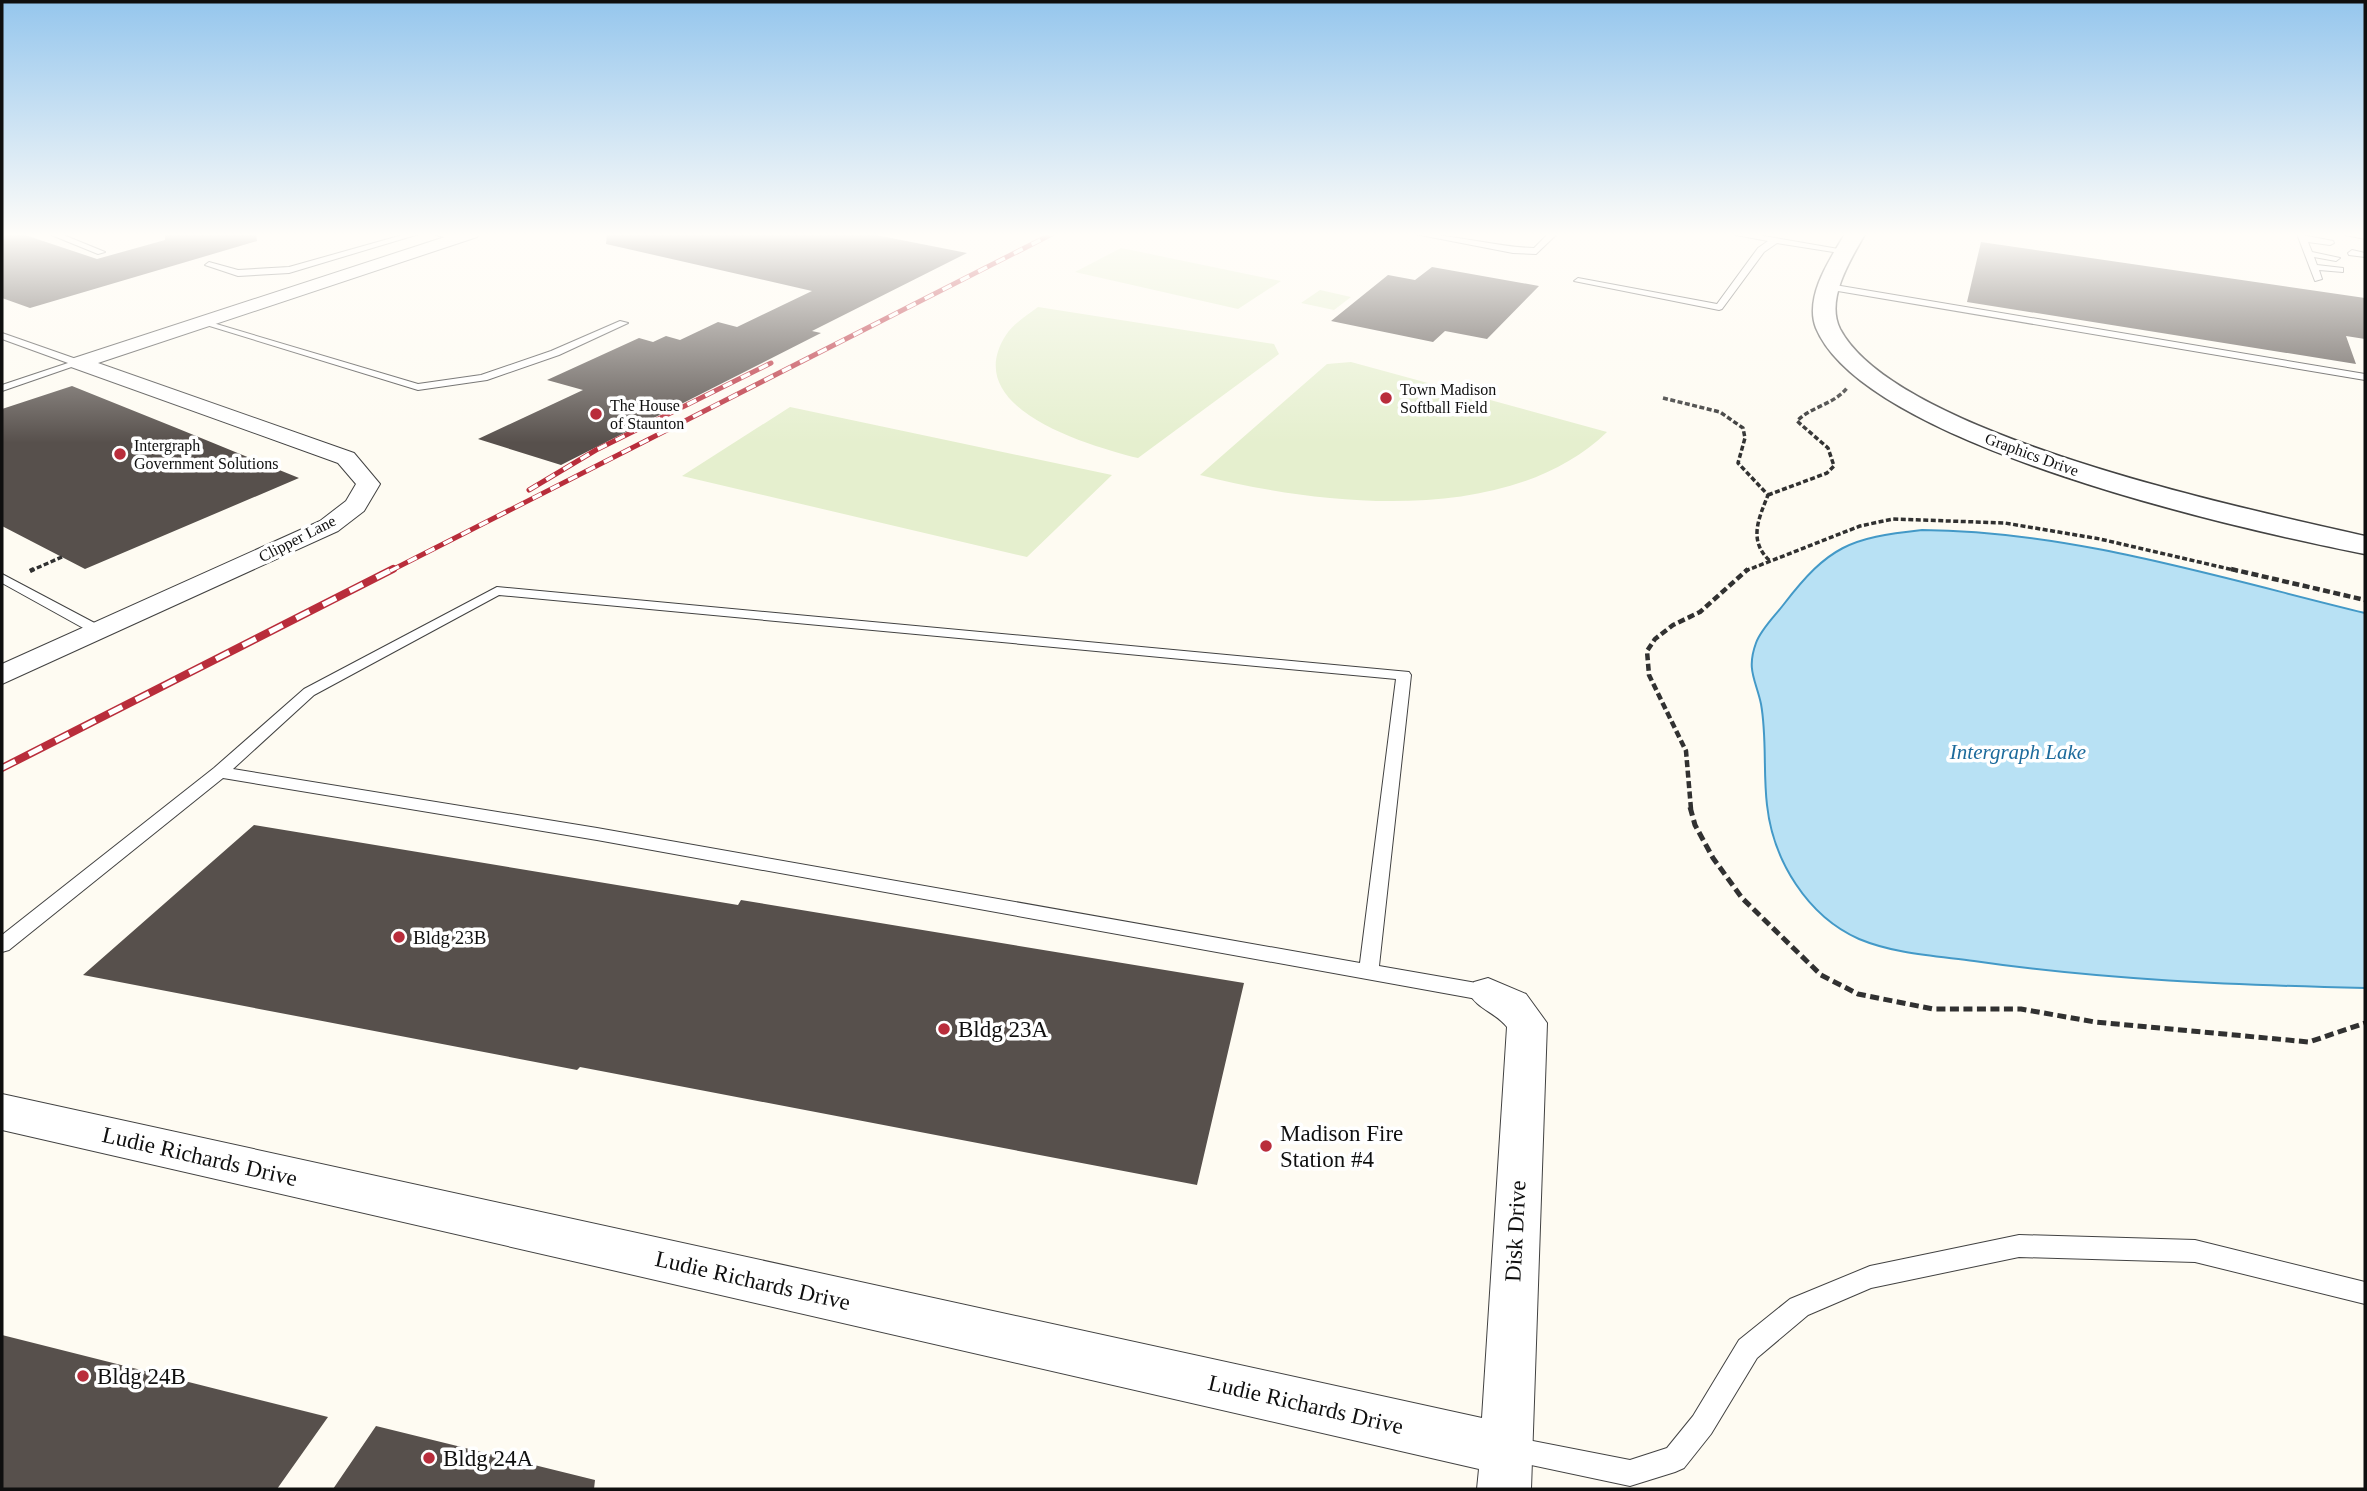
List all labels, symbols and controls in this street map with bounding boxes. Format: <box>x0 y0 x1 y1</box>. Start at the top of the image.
place label: Town Madison Softball Field <box>1400 381 1496 416</box>
marker: Town Madison Softball Field <box>1378 390 1394 406</box>
place label: The House of Staunton <box>610 397 684 432</box>
marker: The House of Staunton <box>588 406 604 422</box>
street label: Graphics Drive <box>1982 430 2081 480</box>
place label: Intergraph Government Solutions <box>134 437 278 472</box>
marker: Intergraph Government Solutions <box>112 446 128 462</box>
street label: Clipper Lane <box>256 512 339 566</box>
water label: Intergraph Lake <box>1949 740 2086 764</box>
place label: Bldg 23B <box>413 927 486 948</box>
marker: Bldg 23B <box>391 929 407 945</box>
place label: Bldg 23A <box>958 1017 1048 1042</box>
marker: Bldg 23A <box>936 1021 952 1037</box>
place label: Madison Fire Station #4 <box>1280 1121 1403 1172</box>
street label: Ludie Richards Drive <box>100 1122 300 1191</box>
marker: Madison Fire Station #4 <box>1258 1138 1274 1154</box>
street label: Disk Drive <box>1500 1180 1531 1282</box>
street label: Ludie Richards Drive <box>653 1246 853 1315</box>
place label: Bldg 24B <box>97 1364 186 1389</box>
marker: Bldg 24B <box>75 1368 91 1384</box>
street label: Ludie Richards Drive <box>1206 1370 1406 1439</box>
place label: Bldg 24A <box>443 1446 533 1471</box>
marker: Bldg 24A <box>421 1450 437 1466</box>

